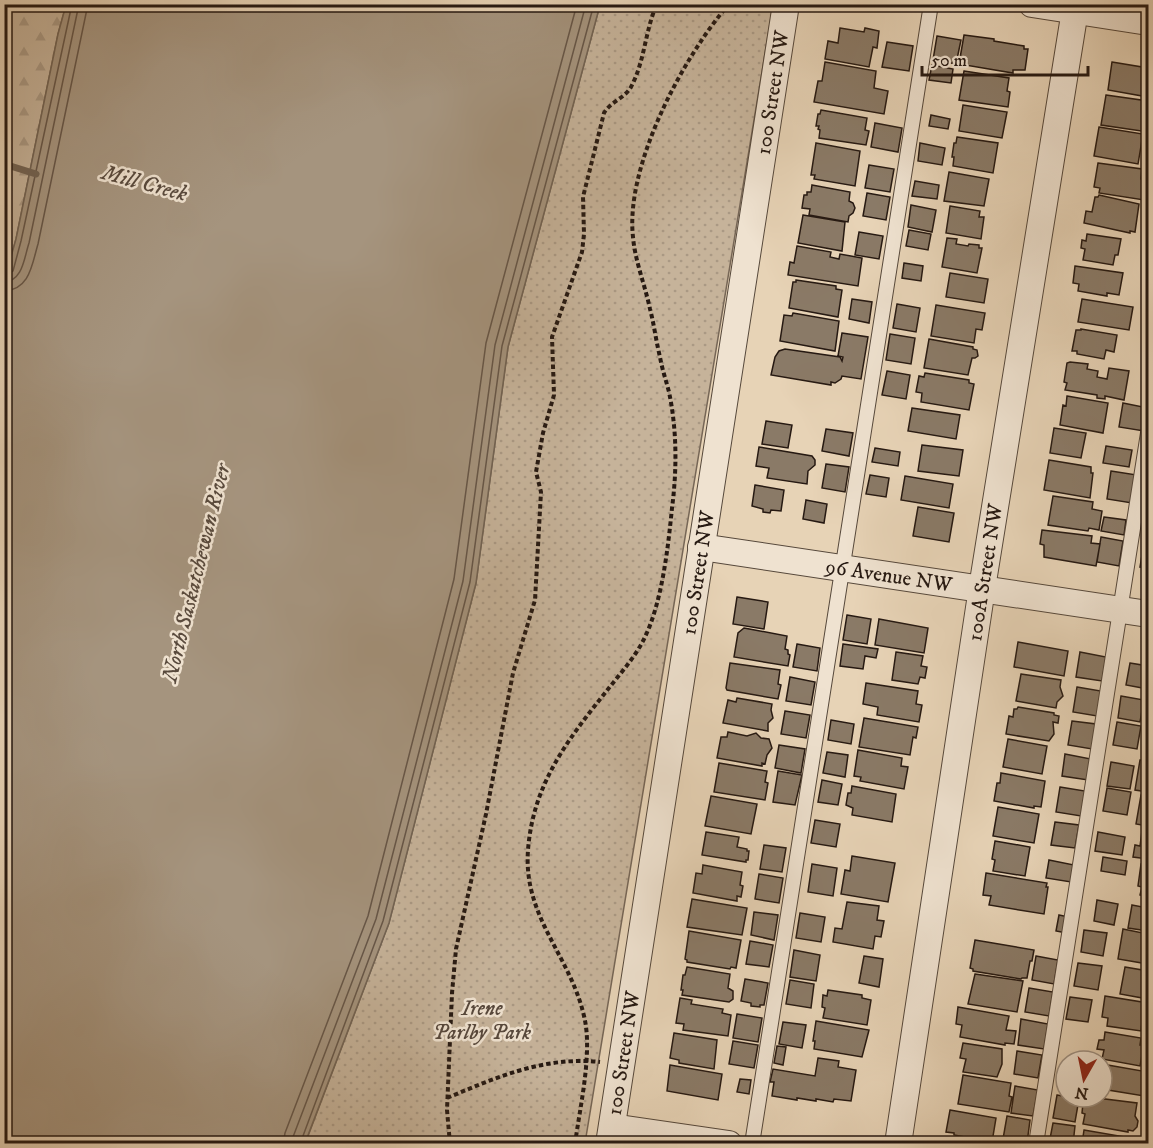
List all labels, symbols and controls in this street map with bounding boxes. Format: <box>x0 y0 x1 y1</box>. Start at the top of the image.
street label: 100 Street NW <box>751 28 796 157</box>
scale bar <box>922 39 1088 77</box>
text: 50 m <box>931 50 967 72</box>
water label: Mill Creek <box>97 159 191 208</box>
water label: North Saskatchewan River <box>156 459 237 687</box>
street label: 100A Street NW <box>962 501 1009 643</box>
street label: 100 Street NW <box>676 508 721 637</box>
street label: 96 Avenue NW <box>823 554 954 599</box>
street label: 100 Street NW <box>602 988 647 1117</box>
park label: Irene Parlby Park <box>433 996 531 1046</box>
north arrow <box>1054 1049 1114 1109</box>
text: N <box>1074 1082 1090 1104</box>

